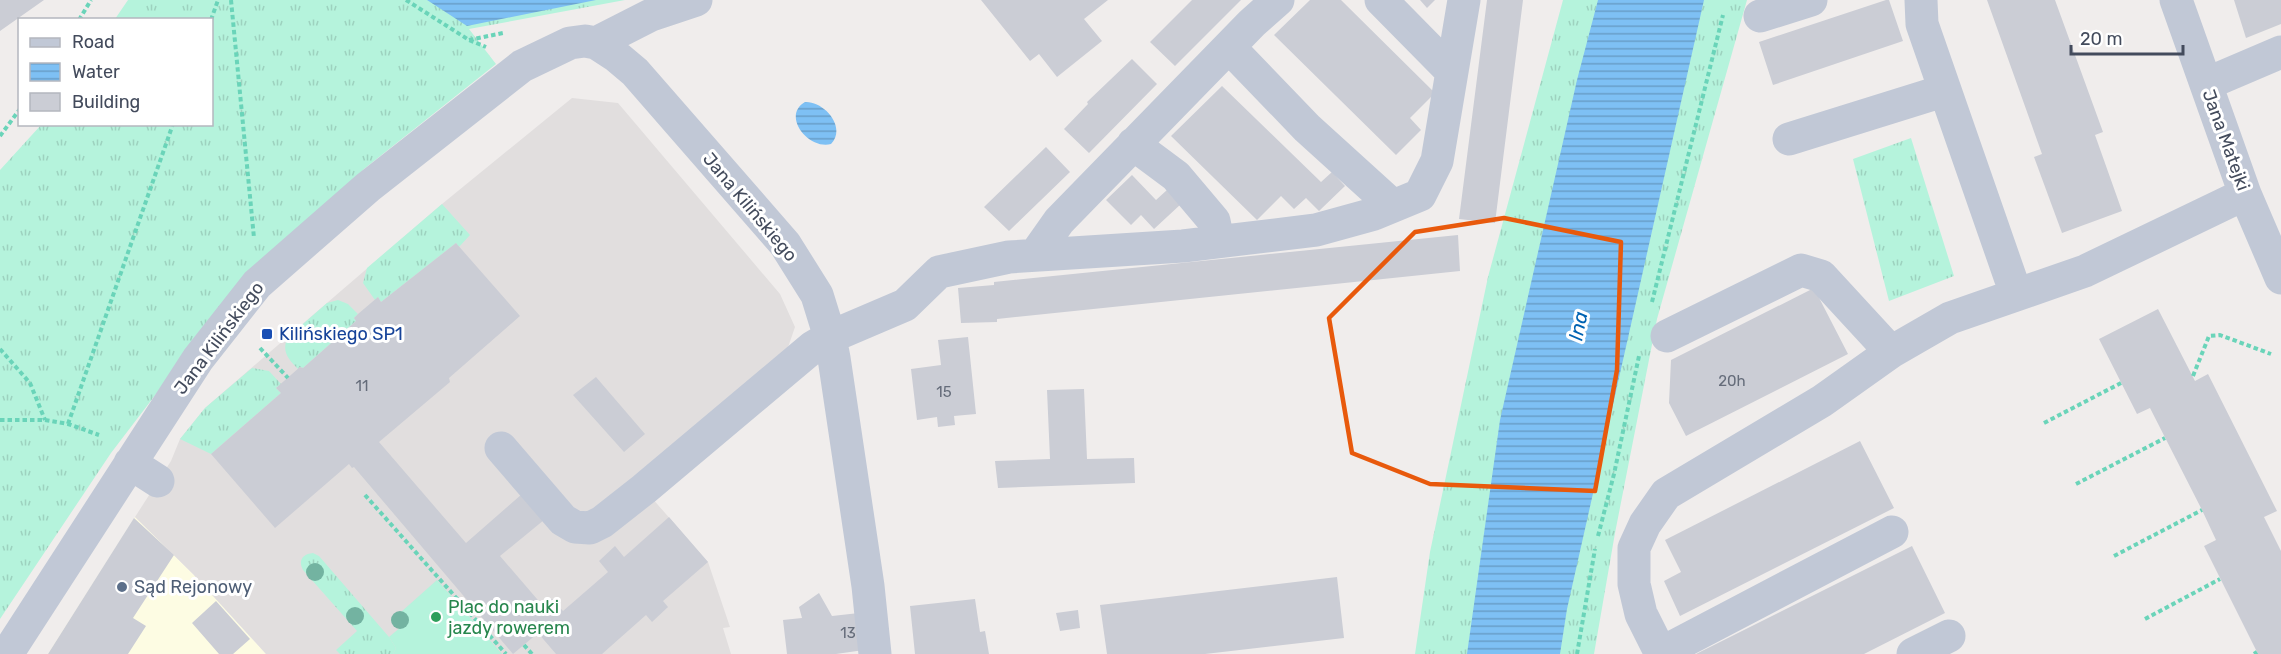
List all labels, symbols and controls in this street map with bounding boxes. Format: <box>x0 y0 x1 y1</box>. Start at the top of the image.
legend <box>18 18 213 126</box>
scale bar <box>2071 18 2184 56</box>
text: 20 m <box>2080 28 2122 50</box>
text: Road <box>72 31 115 53</box>
text: Water <box>72 61 120 83</box>
street label: Jana Matejki <box>2198 86 2254 194</box>
text: Building <box>72 91 140 113</box>
street label: Jana Kilińskiego <box>698 148 802 266</box>
street label: Jana Kilińskiego <box>169 277 269 399</box>
water label: Ina <box>1563 309 1593 343</box>
place label: Kilińskiego SP1 <box>279 323 403 345</box>
marker: Kilińskiego SP1 <box>260 327 274 341</box>
house number: 20h <box>1718 372 1746 390</box>
house number: 11 <box>356 377 368 395</box>
house number: 15 <box>936 383 952 401</box>
place label: Sąd Rejonowy <box>134 576 252 598</box>
marker: Sąd Rejonowy <box>115 580 129 594</box>
place label: Plac do nauki jazdy rowerem <box>447 596 570 639</box>
marker: Plac do nauki jazdy rowerem <box>429 610 443 624</box>
house number: 13 <box>840 624 856 642</box>

